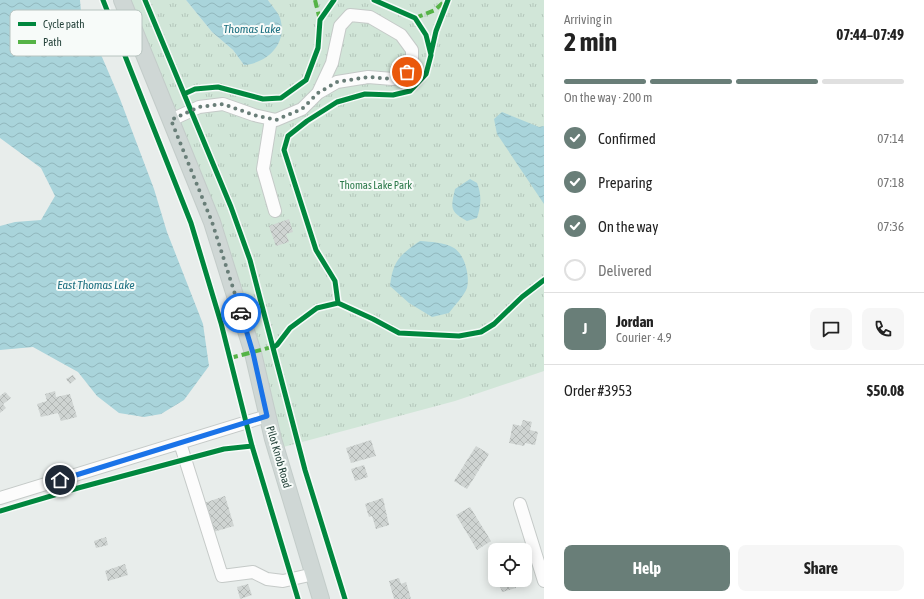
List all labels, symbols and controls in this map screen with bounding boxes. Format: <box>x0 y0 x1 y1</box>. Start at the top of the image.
legend <box>10 10 142 56</box>
text: Arriving in <box>564 12 612 27</box>
text: Cycle path <box>43 18 85 30</box>
water label: Thomas Lake <box>223 22 281 36</box>
text: 07:44–07:49 <box>836 26 904 43</box>
text: 2 min <box>564 27 617 57</box>
text: Path <box>43 36 62 48</box>
pin <box>390 55 424 89</box>
icon: bag <box>396 61 418 83</box>
text: On the way · 200 m <box>564 90 652 105</box>
icon: check <box>564 127 586 149</box>
text: Confirmed <box>598 130 656 147</box>
text: 07:14 <box>877 131 904 146</box>
icon: check <box>564 171 586 193</box>
text: Preparing <box>598 174 652 191</box>
text: 07:18 <box>877 175 904 190</box>
park label: Thomas Lake Park <box>340 179 412 191</box>
icon: check <box>564 215 586 237</box>
text: On the way <box>598 218 659 235</box>
text: 07:36 <box>877 219 904 234</box>
text: Delivered <box>598 262 652 279</box>
water label: East Thomas Lake <box>57 278 135 292</box>
courier <box>221 293 261 333</box>
icon: car <box>230 302 252 324</box>
button: chat <box>810 308 852 350</box>
button: phone <box>862 308 904 350</box>
text: Jordan <box>616 313 654 330</box>
text: J <box>583 320 587 337</box>
text: Courier · 4.9 <box>616 330 672 345</box>
text: Order #3953 <box>564 382 632 399</box>
text: $50.08 <box>867 382 904 399</box>
street label: Pilot Knob Road <box>264 425 294 489</box>
pin <box>43 463 77 497</box>
icon: home <box>49 469 71 491</box>
map controls <box>488 543 532 587</box>
button: locate <box>488 543 532 587</box>
button: Help <box>564 545 730 591</box>
button: Share <box>738 545 904 591</box>

